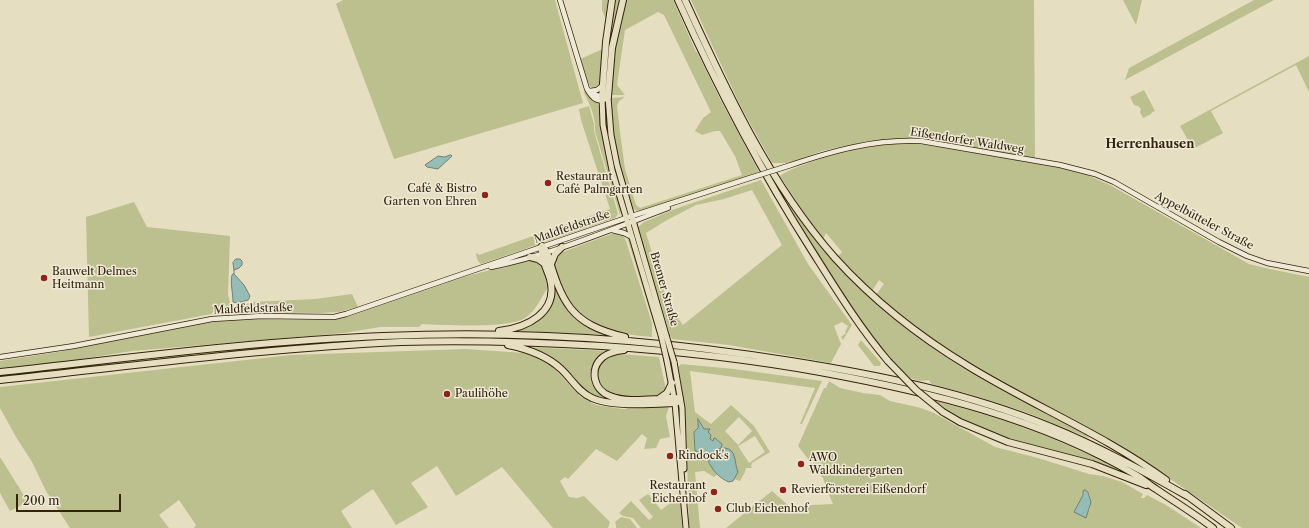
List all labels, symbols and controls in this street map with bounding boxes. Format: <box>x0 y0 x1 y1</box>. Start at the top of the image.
street label: Eißendorfer Waldweg <box>909 126 1025 156</box>
district label: Herrenhausen <box>1106 138 1194 152</box>
place label: Restaurant Café Palmgarten <box>556 170 643 196</box>
marker: Restaurant Café Palmgarten <box>543 178 553 188</box>
place label: Café & Bistro Garten von Ehren <box>384 182 477 208</box>
street label: Appelbütteler Straße <box>1152 189 1256 253</box>
marker: Café & Bistro Garten von Ehren <box>480 190 490 200</box>
street label: Maldfeldstraße <box>532 208 612 246</box>
street label: Bremer Straße <box>647 250 681 328</box>
place label: Bauwelt Delmes Heitmann <box>52 265 137 291</box>
marker: Bauwelt Delmes Heitmann <box>39 273 49 283</box>
street label: Maldfeldstraße <box>213 301 293 317</box>
place label: Paulihöhe <box>455 387 508 401</box>
marker: Paulihöhe <box>442 389 452 399</box>
place label: Rindock's <box>678 449 729 463</box>
marker: Rindock's <box>665 451 675 461</box>
place label: AWO Waldkindergarten <box>809 451 903 477</box>
marker: AWO Waldkindergarten <box>796 459 806 469</box>
place label: Restaurant Eichenhof <box>649 479 706 505</box>
place label: Revierförsterei Eißendorf <box>791 483 926 497</box>
marker: Revierförsterei Eißendorf <box>778 485 788 495</box>
scale bar <box>18 486 123 512</box>
marker: Restaurant Eichenhof <box>709 487 719 497</box>
text: 200 m <box>23 493 60 508</box>
place label: Club Eichenhof <box>726 502 808 516</box>
marker: Club Eichenhof <box>713 504 723 514</box>

